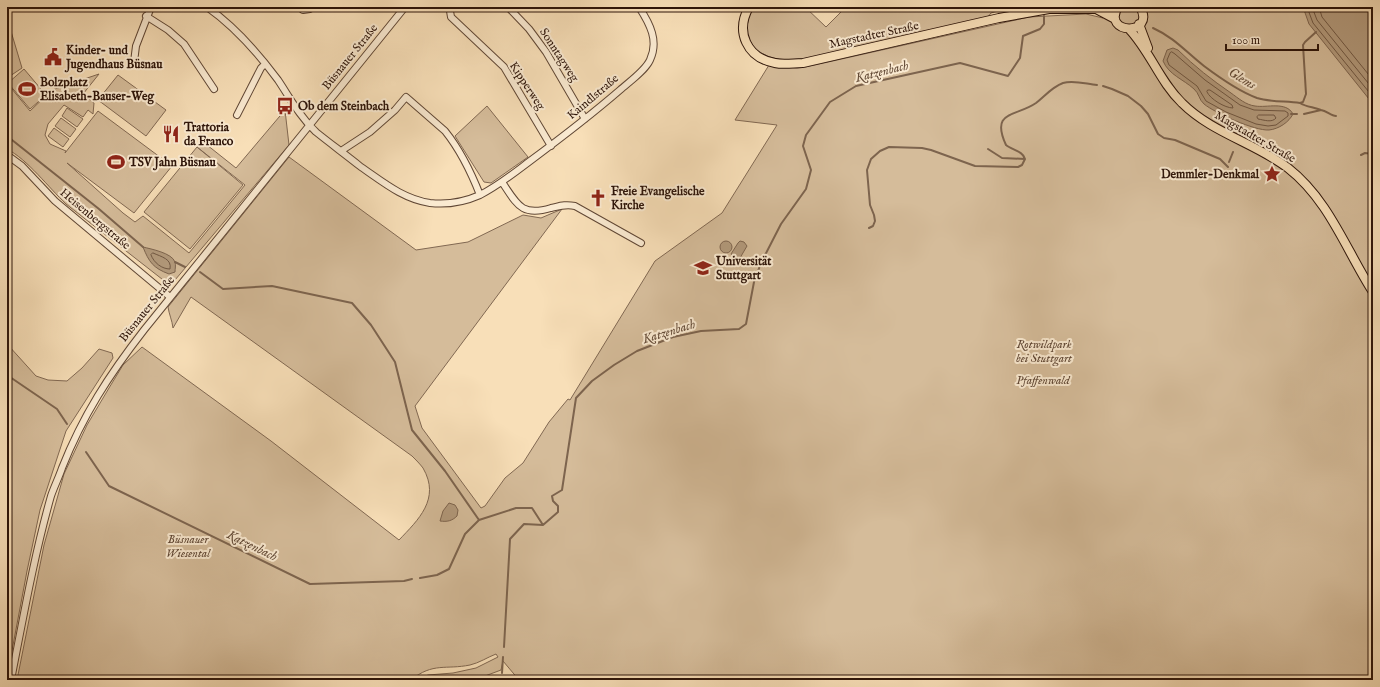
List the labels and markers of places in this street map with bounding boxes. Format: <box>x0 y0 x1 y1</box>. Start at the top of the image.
place label: Kinder- und Jugendhaus Büsnau <box>64 43 163 73</box>
public building icon: Kinder- und Jugendhaus Büsnau <box>43 47 63 67</box>
place label: Bolzplatz Elisabeth-Bauser-Weg <box>40 75 155 105</box>
sports icon: Bolzplatz Elisabeth-Bauser-Weg <box>17 79 37 99</box>
bus stop icon: Ob dem Steinbach <box>275 96 295 116</box>
place label: Ob dem Steinbach <box>298 99 390 114</box>
place label: Trattoria da Franco <box>183 120 234 149</box>
restaurant icon: Trattoria da Franco <box>161 124 181 144</box>
sports icon: TSV Jahn Büsnau <box>106 152 126 172</box>
place label: TSV Jahn Büsnau <box>128 155 216 171</box>
place icon: Demmler-Denkmal <box>1262 164 1282 184</box>
place label: Demmler-Denkmal <box>1161 167 1260 182</box>
place label: Freie Evangelische Kirche <box>611 184 705 213</box>
church icon: Freie Evangelische Kirche <box>588 188 608 208</box>
place label: Universität Stuttgart <box>715 254 772 284</box>
school or university icon: Universität Stuttgart <box>693 258 713 278</box>

